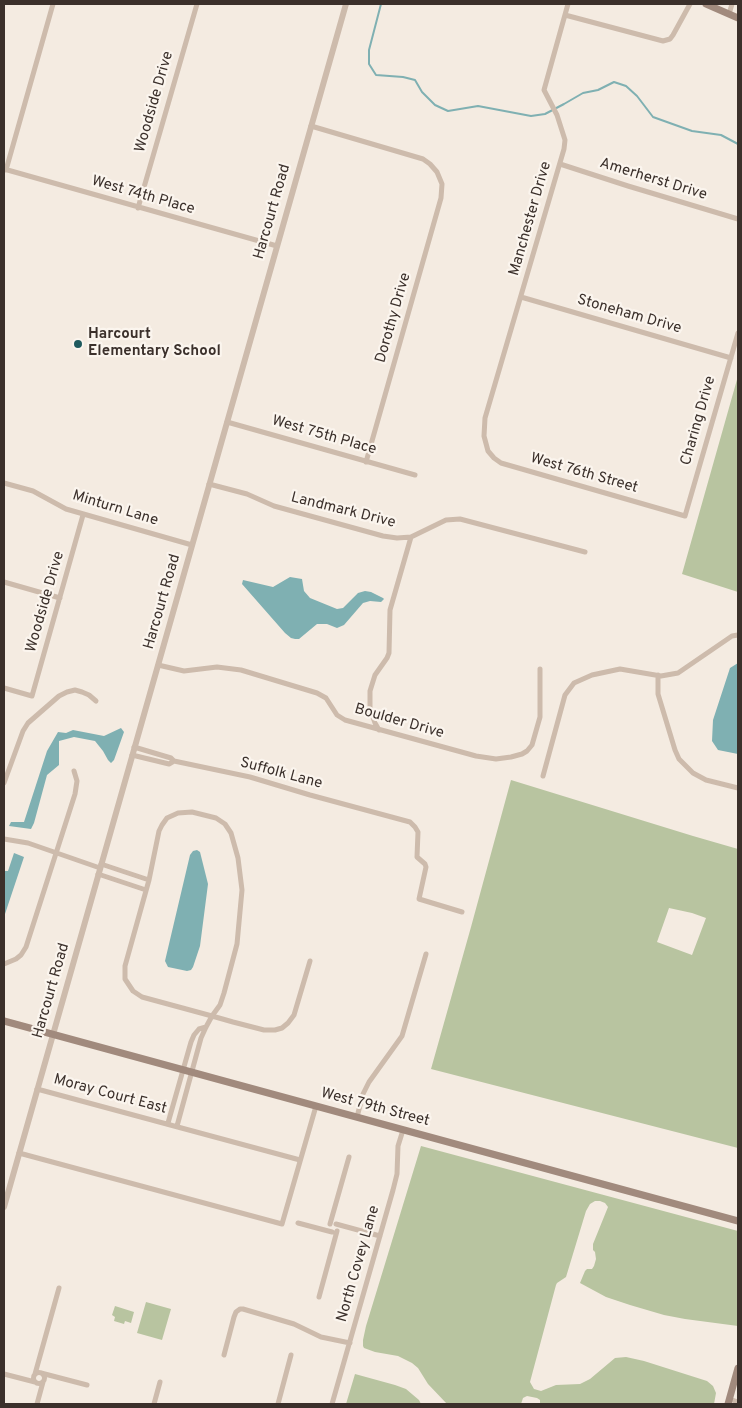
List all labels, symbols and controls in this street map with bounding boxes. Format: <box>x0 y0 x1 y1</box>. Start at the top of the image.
street label: Woodside Drive <box>132 49 178 155</box>
street label: Amerherst Drive <box>597 155 709 205</box>
street label: Manchester Drive <box>506 160 556 278</box>
street label: Harcourt Road <box>251 162 295 262</box>
street label: West 74th Place <box>89 173 197 219</box>
street label: Dorothy Drive <box>373 271 415 365</box>
street label: Stoneham Drive <box>575 291 683 339</box>
place label: Harcourt Elementary School <box>88 326 221 361</box>
marker: Harcourt Elementary School <box>72 338 84 350</box>
street label: Charing Drive <box>678 374 720 468</box>
street label: West 75th Place <box>270 412 378 460</box>
street label: West 76th Street <box>528 450 640 498</box>
street label: Minturn Lane <box>70 487 160 531</box>
street label: Landmark Drive <box>289 489 397 533</box>
street label: Woodside Drive <box>23 549 69 655</box>
street label: Harcourt Road <box>141 552 185 652</box>
street label: Boulder Drive <box>352 701 446 743</box>
street label: Suffolk Lane <box>238 754 324 794</box>
street label: Harcourt Road <box>30 941 74 1041</box>
street label: Moray Court East <box>51 1071 169 1119</box>
street label: West 79th Street <box>319 1085 431 1131</box>
street label: North Covey Lane <box>334 1204 384 1324</box>

